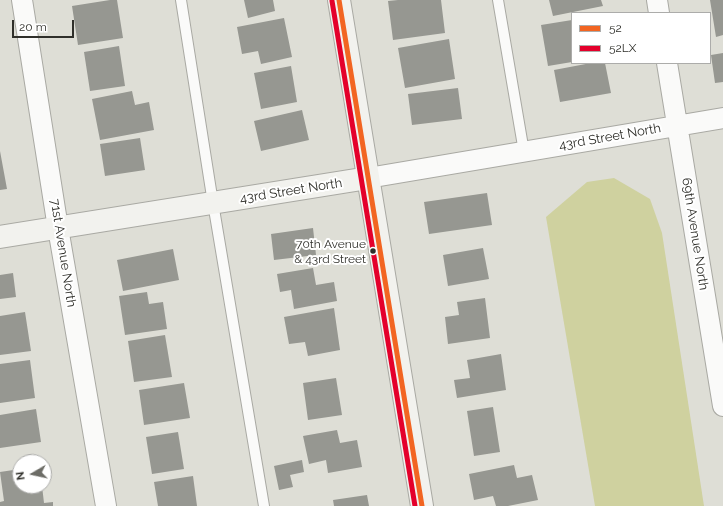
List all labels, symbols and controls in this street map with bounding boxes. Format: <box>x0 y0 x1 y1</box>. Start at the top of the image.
scale bar <box>14 12 76 38</box>
legend <box>571 12 711 64</box>
text: 20 m <box>19 20 47 34</box>
text: 52 <box>609 21 622 35</box>
text: 52LX <box>609 41 636 55</box>
street label: 43rd Street North <box>558 120 662 154</box>
street label: 43rd Street North <box>239 175 343 207</box>
street label: 69th Avenue North <box>678 177 712 291</box>
street label: 71st Avenue North <box>47 198 79 308</box>
place label: 70th Avenue & 43rd Street <box>294 237 366 265</box>
marker: 70th Avenue & 43rd Street <box>368 246 378 256</box>
north arrow <box>12 454 52 494</box>
text: N <box>14 471 28 481</box>

